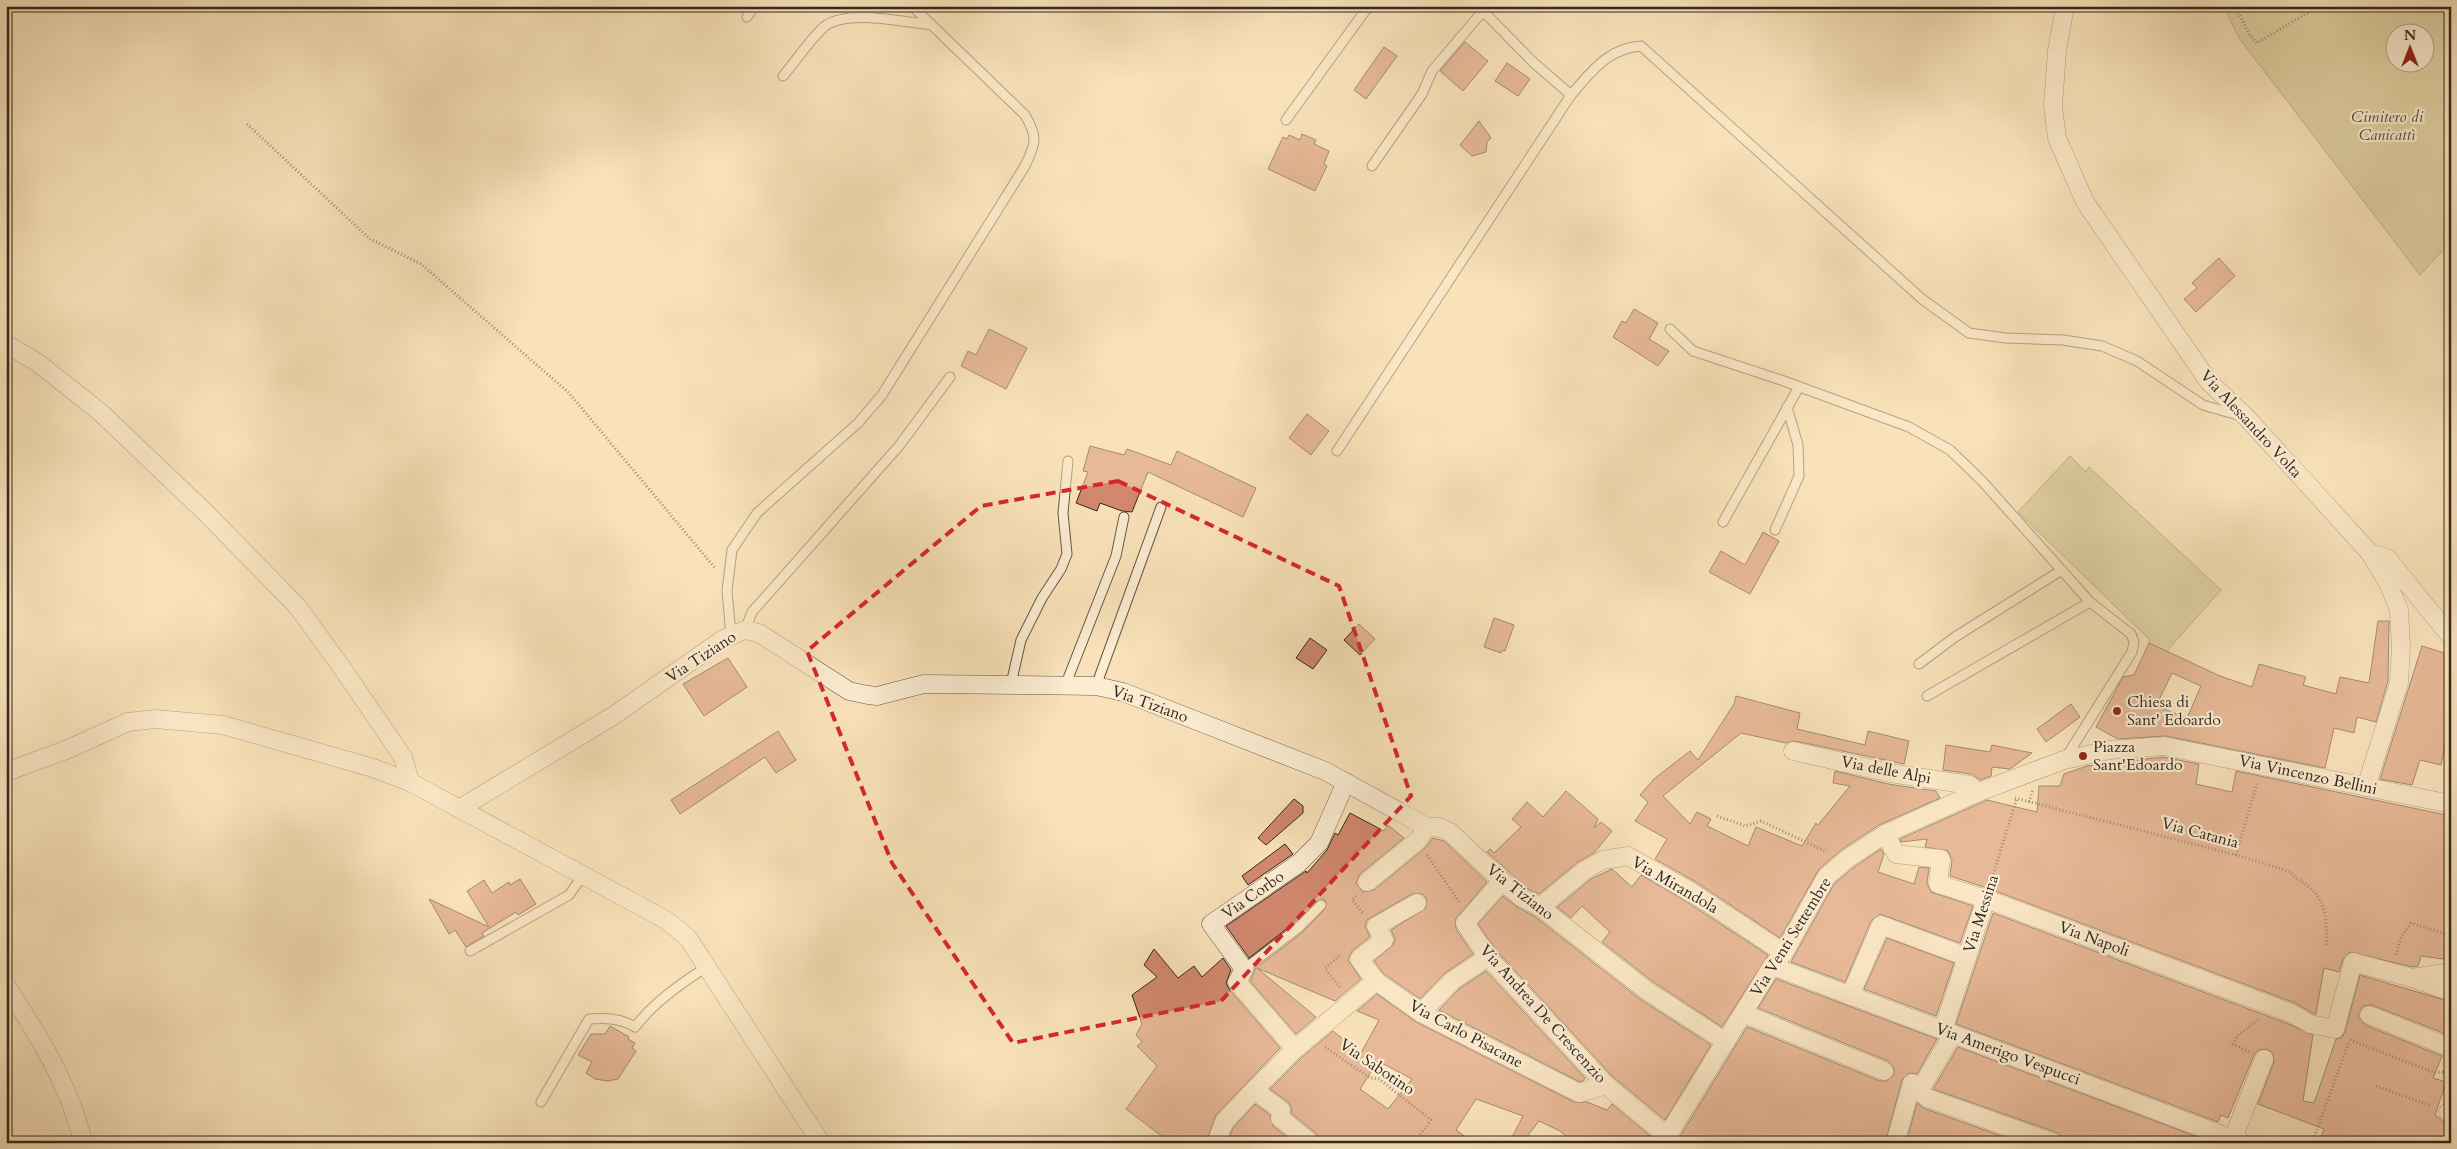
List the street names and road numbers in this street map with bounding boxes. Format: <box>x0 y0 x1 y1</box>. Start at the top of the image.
street label: Via Alessandro Volta <box>2195 365 2307 483</box>
street label: Via Tiziano <box>661 626 741 688</box>
street label: Via Tiziano <box>1109 680 1192 728</box>
street label: Via delle Alpi <box>1839 750 1933 790</box>
street label: Via Vincenzo Bellini <box>2237 750 2380 801</box>
street label: Via Catania <box>2159 812 2241 854</box>
street label: Via Mirandola <box>1627 851 1723 919</box>
street label: Via Tiziano <box>1482 859 1559 926</box>
street label: Via Corbo <box>1217 865 1289 924</box>
street label: Via Messina <box>1958 872 2004 956</box>
street label: Via Venti Settembre <box>1745 873 1837 1001</box>
street label: Via Napoli <box>2056 916 2133 962</box>
street label: Via Andrea De Crescenzio <box>1475 940 1612 1088</box>
street label: Via Carlo Pisacane <box>1405 995 1527 1073</box>
street label: Via Amerigo Vespucci <box>1933 1018 2084 1091</box>
street label: Via Sabotino <box>1335 1034 1419 1101</box>

